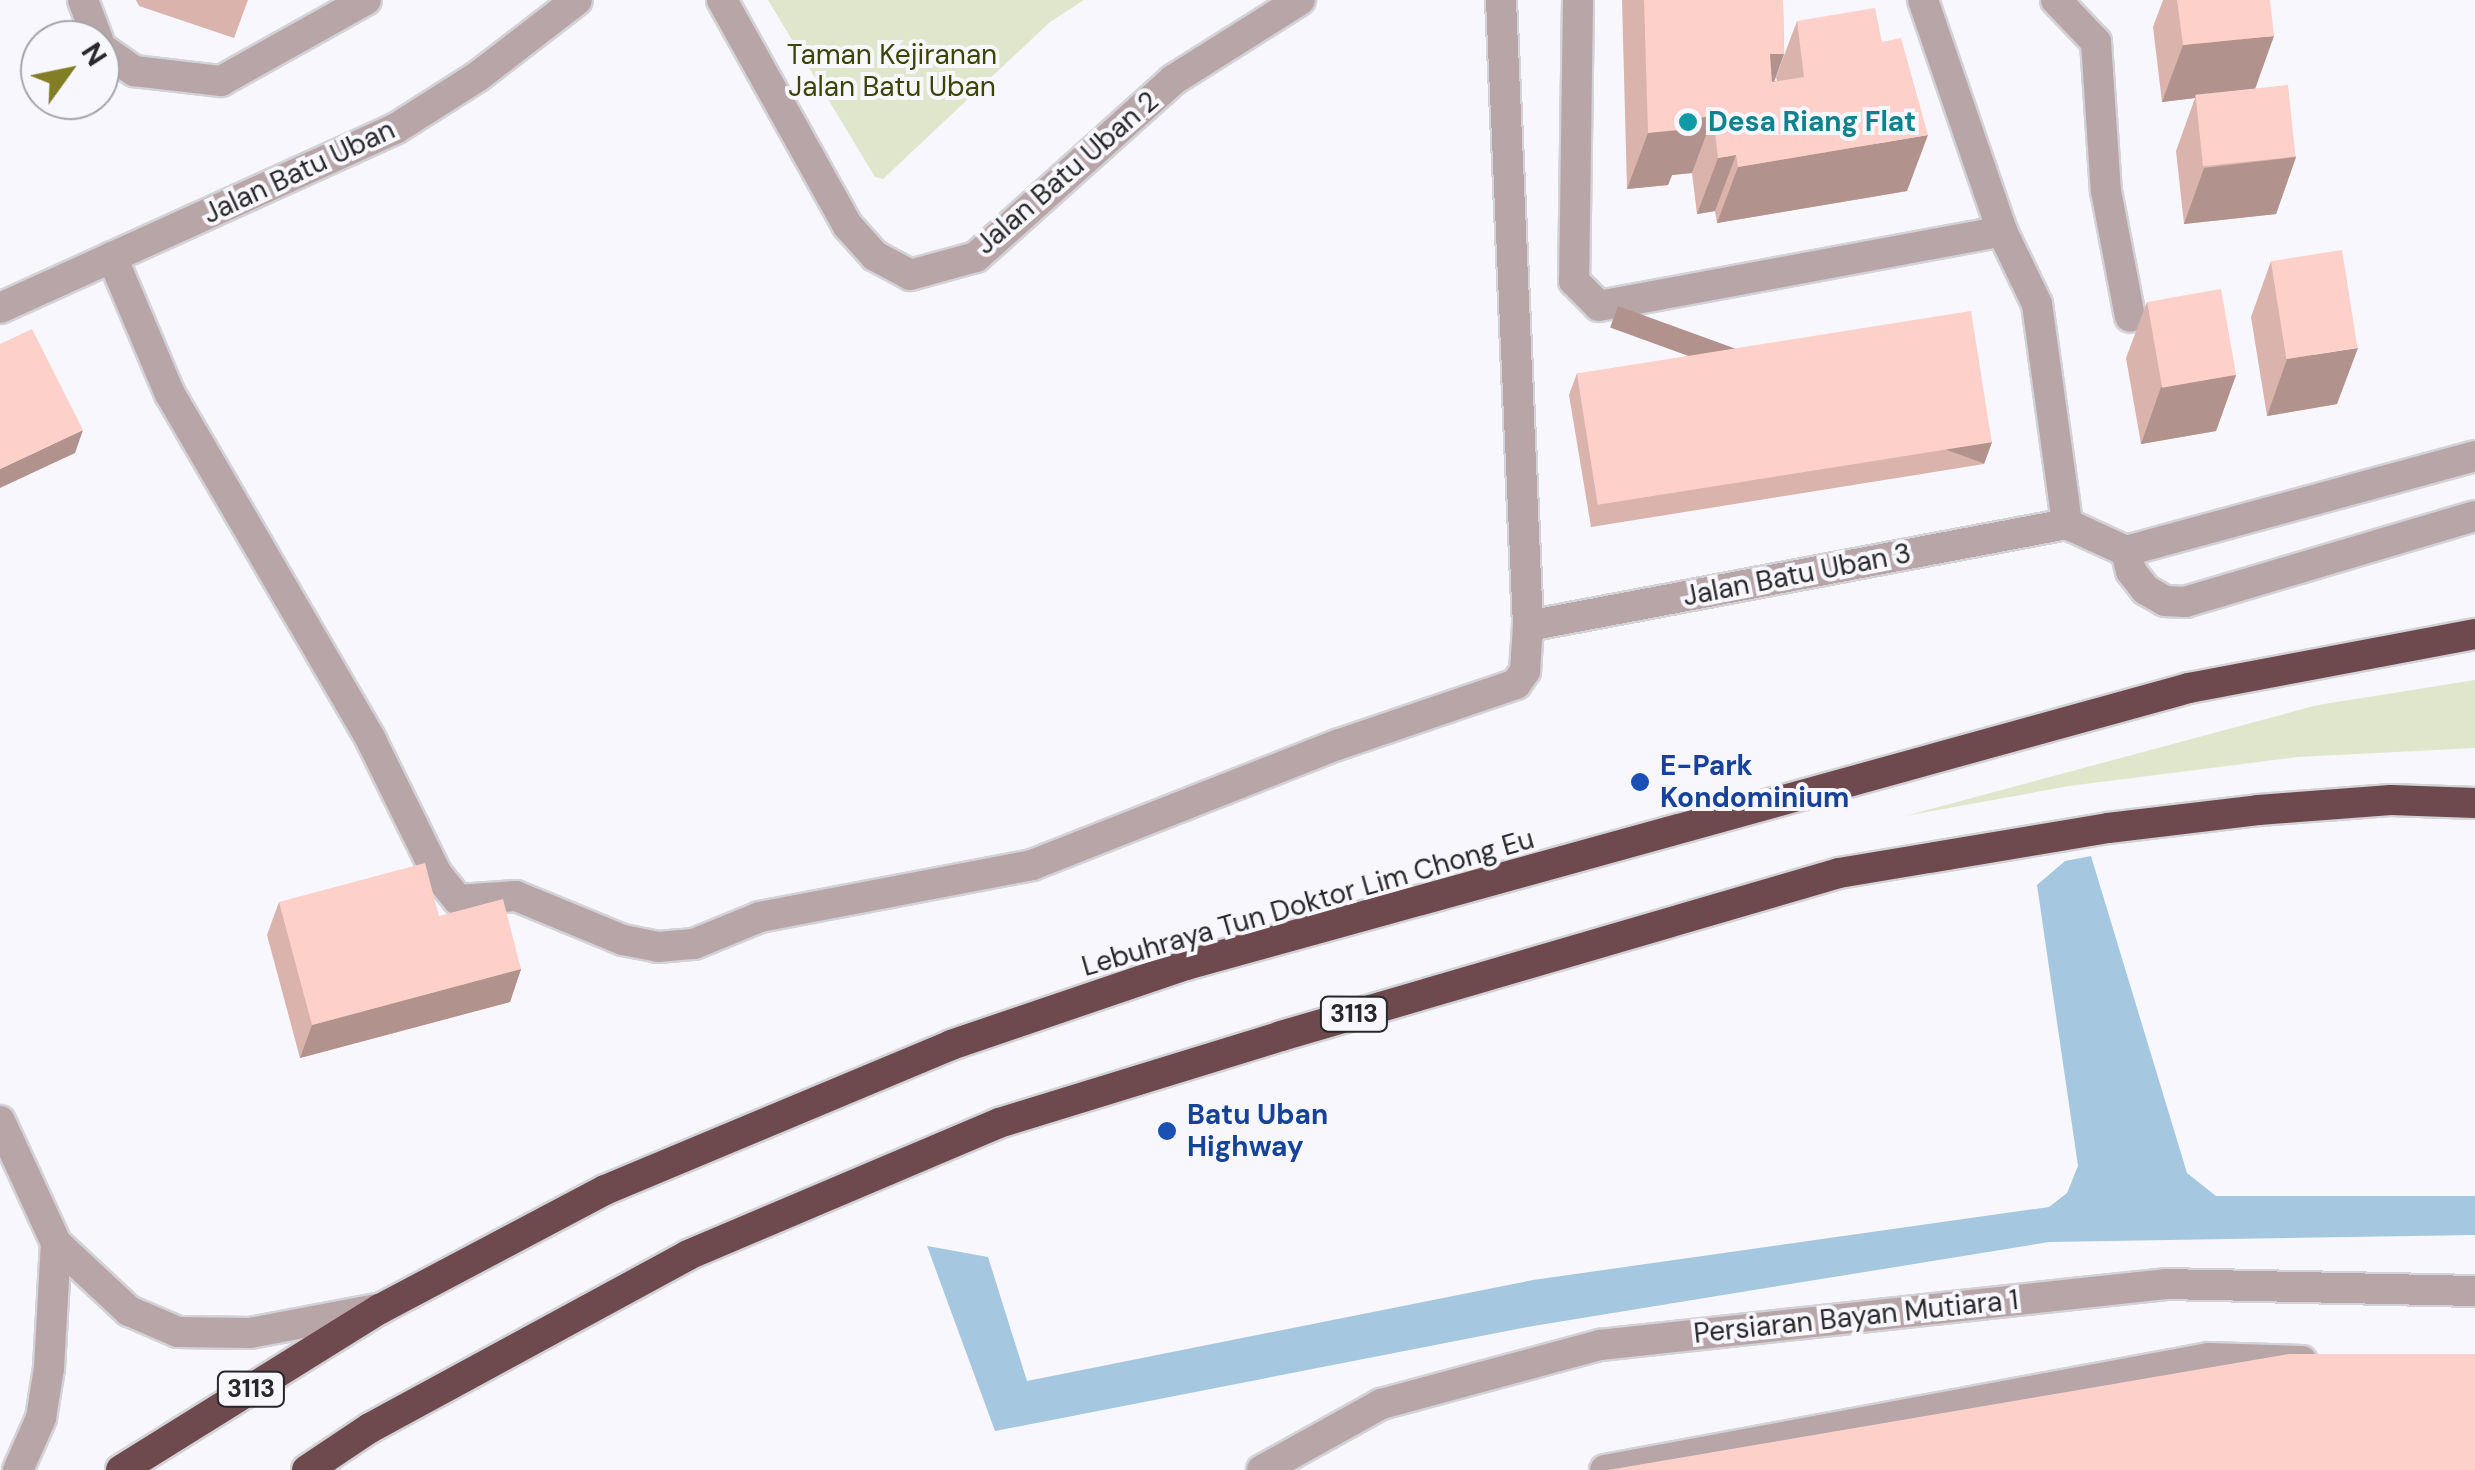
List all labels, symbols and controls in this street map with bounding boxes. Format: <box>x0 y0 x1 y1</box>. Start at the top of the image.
north arrow <box>20 20 120 120</box>
text: N <box>73 36 115 73</box>
park label: Taman Kejiranan Jalan Batu Uban <box>787 38 997 104</box>
street label: Jalan Batu Uban 2 <box>969 84 1165 262</box>
place label: Desa Riang Flat <box>1708 105 1916 139</box>
marker: Desa Riang Flat <box>1677 111 1699 133</box>
street label: Jalan Batu Uban <box>198 113 400 231</box>
street label: Jalan Batu Uban 3 <box>1680 536 1914 614</box>
place label: E-Park Kondominium <box>1660 749 1849 815</box>
marker: E-Park Kondominium <box>1629 771 1651 793</box>
street label: Lebuhraya Tun Doktor Lim Chong Eu <box>1078 822 1538 984</box>
road number: 3113 <box>1319 994 1389 1034</box>
place label: Batu Uban Highway <box>1187 1098 1328 1164</box>
marker: Batu Uban Highway <box>1156 1120 1178 1142</box>
street label: Persiaran Bayan Mutiara 1 <box>1692 1283 2020 1351</box>
road number: 3113 <box>216 1369 286 1409</box>

